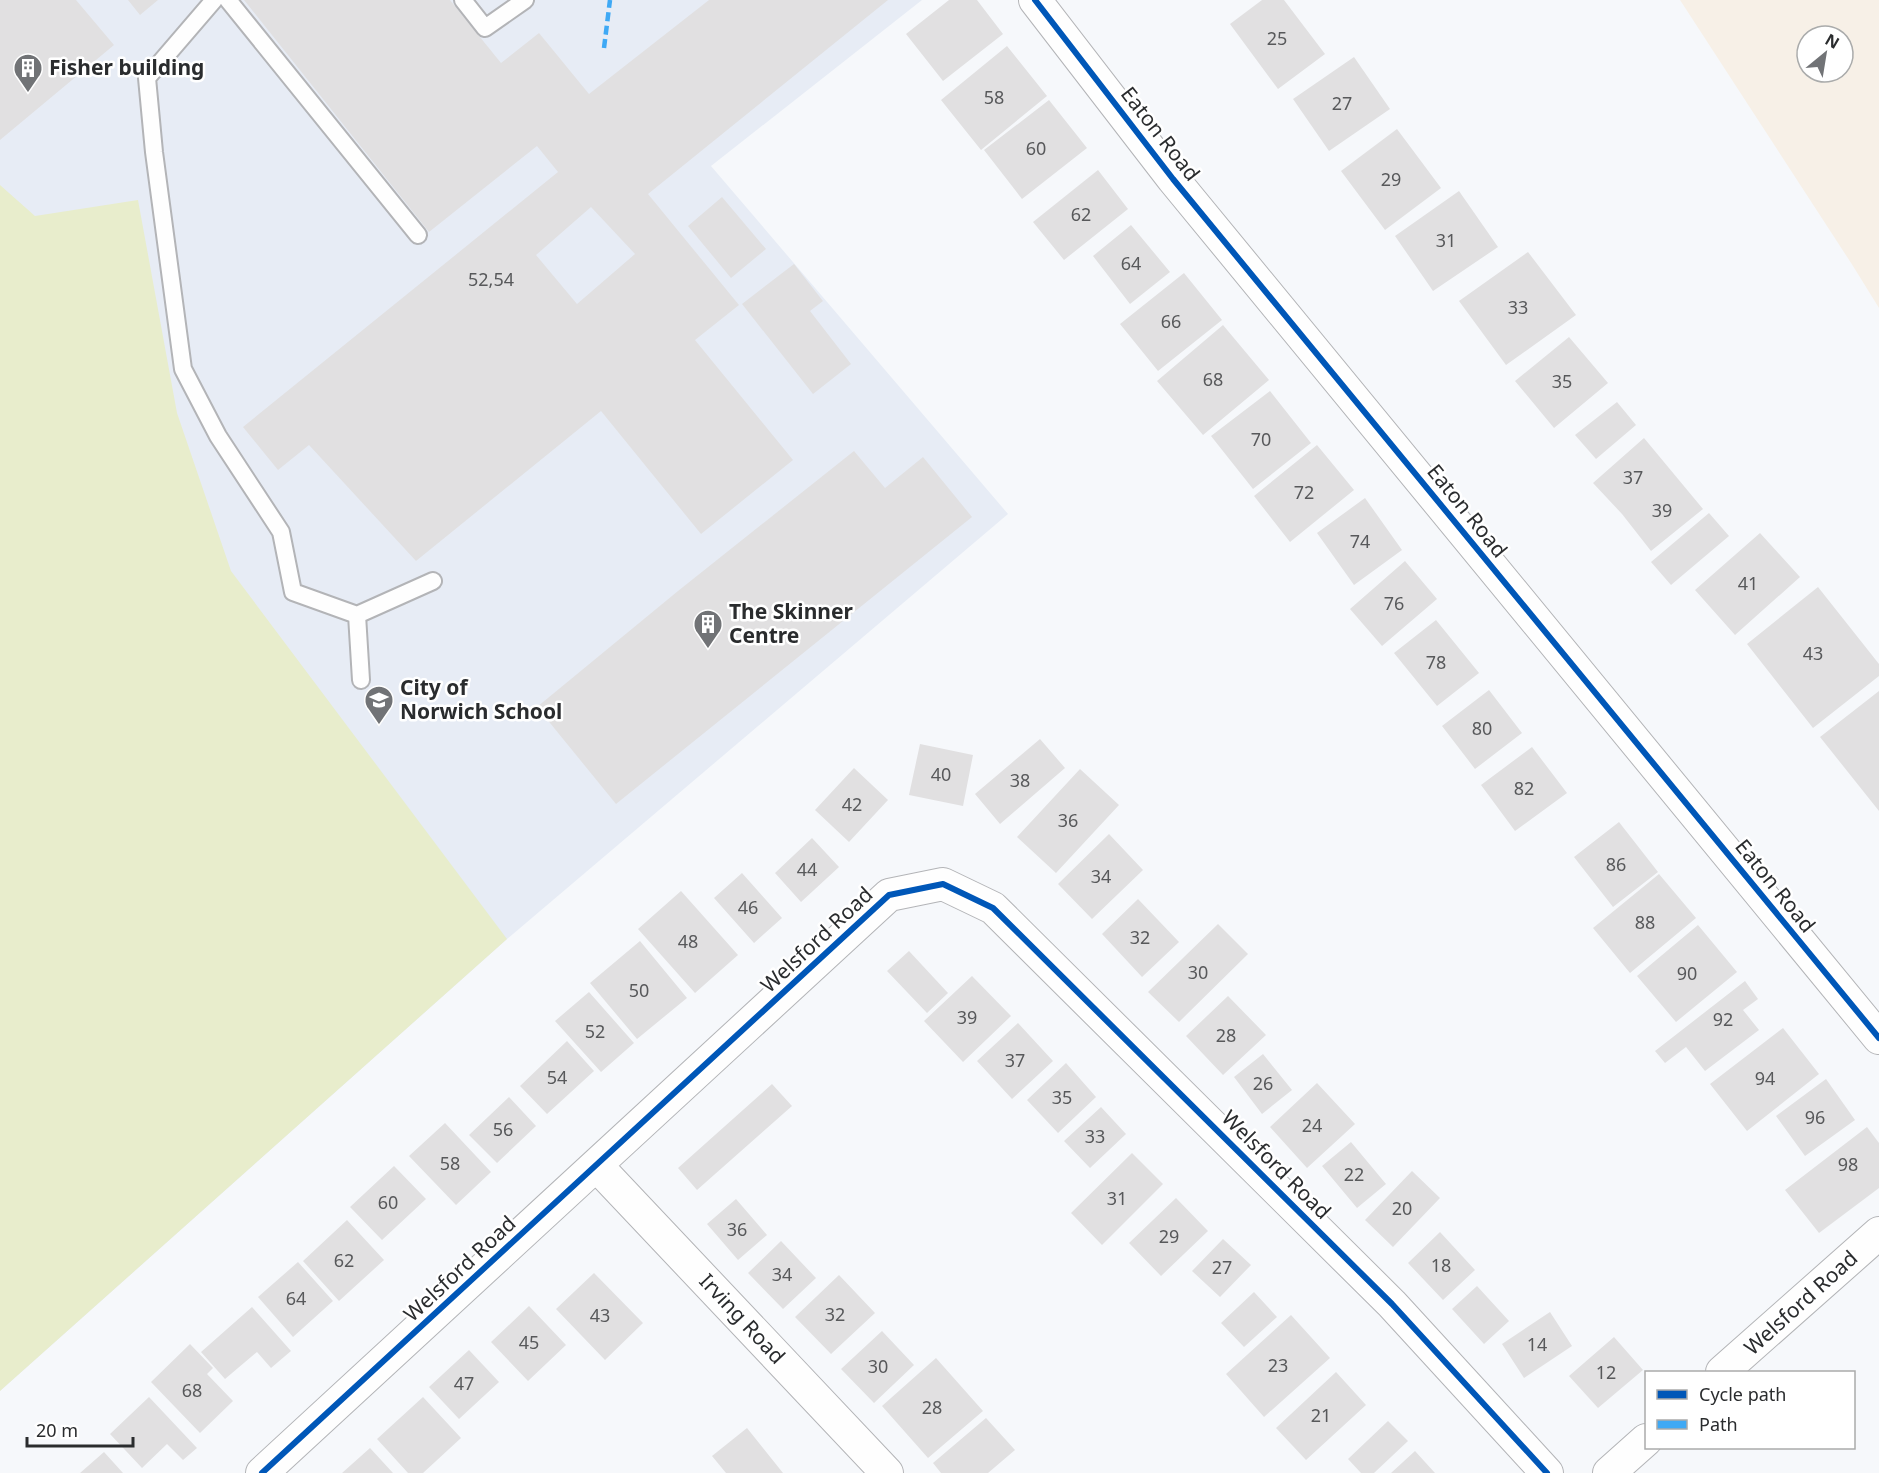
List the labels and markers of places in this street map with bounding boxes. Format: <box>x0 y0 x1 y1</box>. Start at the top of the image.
building icon: Fisher building <box>12 52 44 94</box>
place label: Fisher building <box>49 53 204 81</box>
place label: The Skinner Centre <box>729 597 853 649</box>
building icon: The Skinner Centre <box>692 608 724 650</box>
place label: City of Norwich School <box>400 673 562 725</box>
school or university icon: City of Norwich School <box>363 684 395 726</box>

